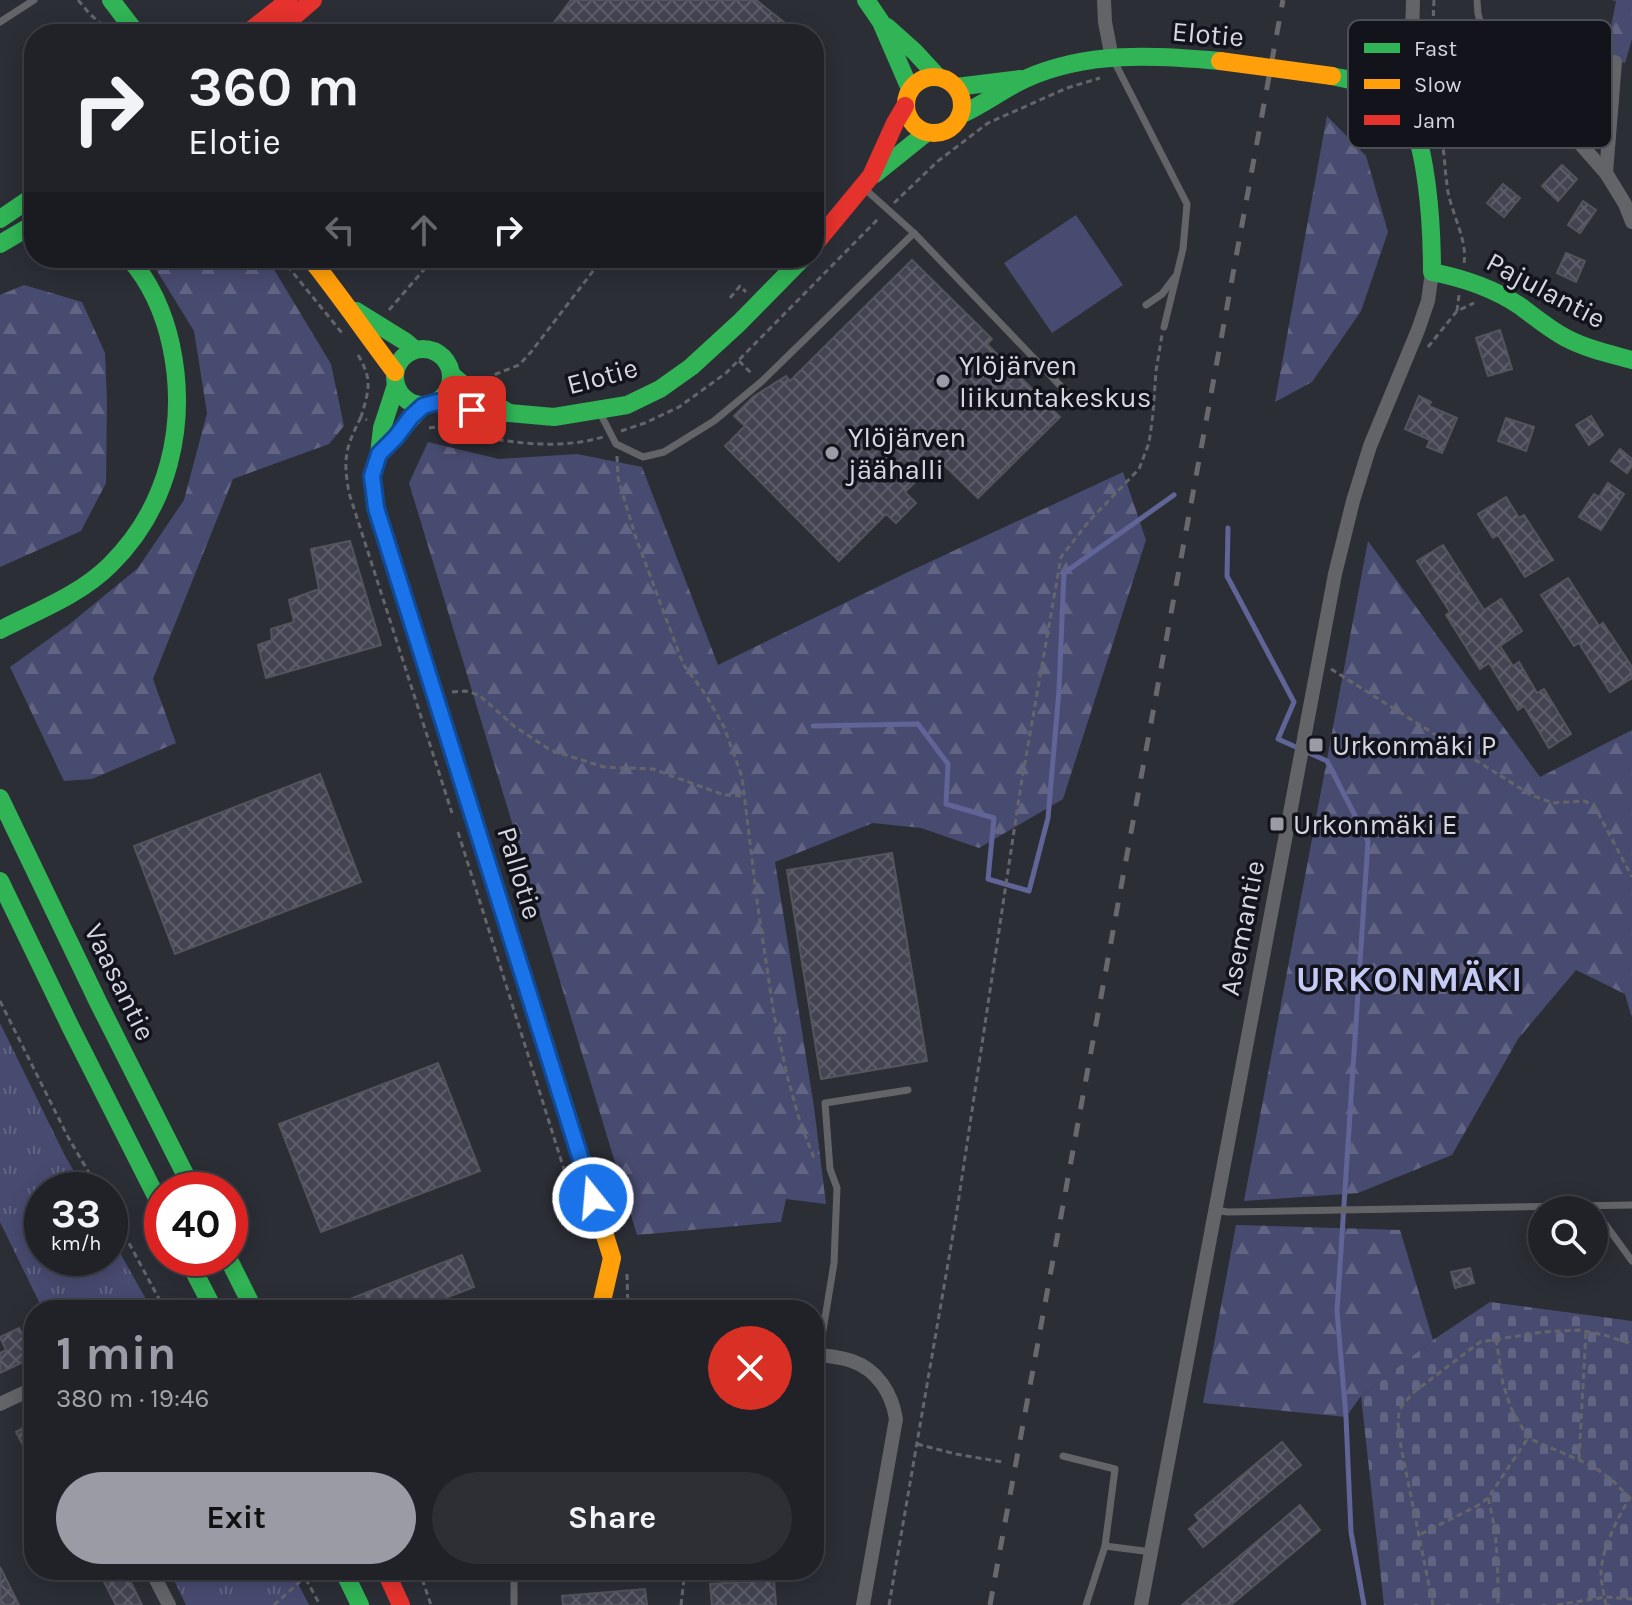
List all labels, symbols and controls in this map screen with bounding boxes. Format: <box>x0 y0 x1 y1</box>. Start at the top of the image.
street label: Elotie <box>1171 14 1245 54</box>
legend <box>1348 20 1612 148</box>
text: Fast <box>1414 36 1457 62</box>
text: 360 m <box>188 54 360 119</box>
icon: right <box>56 56 160 160</box>
text: Slow <box>1414 72 1461 98</box>
text: Jam <box>1414 108 1456 134</box>
text: Elotie <box>188 121 281 163</box>
icon: left <box>318 208 362 252</box>
icon: ahead <box>402 208 446 252</box>
icon: right <box>486 208 530 252</box>
street label: Pajulantie <box>1481 245 1611 335</box>
place label: Ylöjärven liikuntakeskus <box>959 349 1151 414</box>
street label: Elotie <box>563 351 641 401</box>
marker: Ylöjärven liikuntakeskus <box>934 372 952 390</box>
pin <box>438 376 506 444</box>
icon: arrive <box>450 388 494 432</box>
place label: Ylöjärven jäähalli <box>845 421 966 486</box>
marker: Ylöjärven jäähalli <box>823 444 841 462</box>
place label: Urkonmäki P <box>1332 729 1496 762</box>
marker: Urkonmäki P <box>1307 736 1325 754</box>
place label: Urkonmäki E <box>1293 808 1458 841</box>
marker: Urkonmäki E <box>1268 815 1286 833</box>
street label: Pallotie <box>490 823 550 923</box>
street label: Asemantie <box>1213 858 1271 998</box>
street label: Vaasantie <box>78 918 162 1046</box>
district label: URKONMÄKI <box>1296 958 1524 1000</box>
position arrow <box>551 1156 635 1240</box>
speed limit sign: 40 <box>144 1172 248 1276</box>
text: 33 <box>51 1190 101 1237</box>
map controls <box>1528 1196 1608 1276</box>
button: search <box>1528 1196 1608 1276</box>
text: km/h <box>51 1232 101 1255</box>
text: 1 min <box>56 1325 176 1381</box>
button: close <box>708 1326 792 1410</box>
text: 380 m · 19:46 <box>56 1383 209 1414</box>
button: Exit <box>56 1472 416 1564</box>
button: Share <box>432 1472 792 1564</box>

